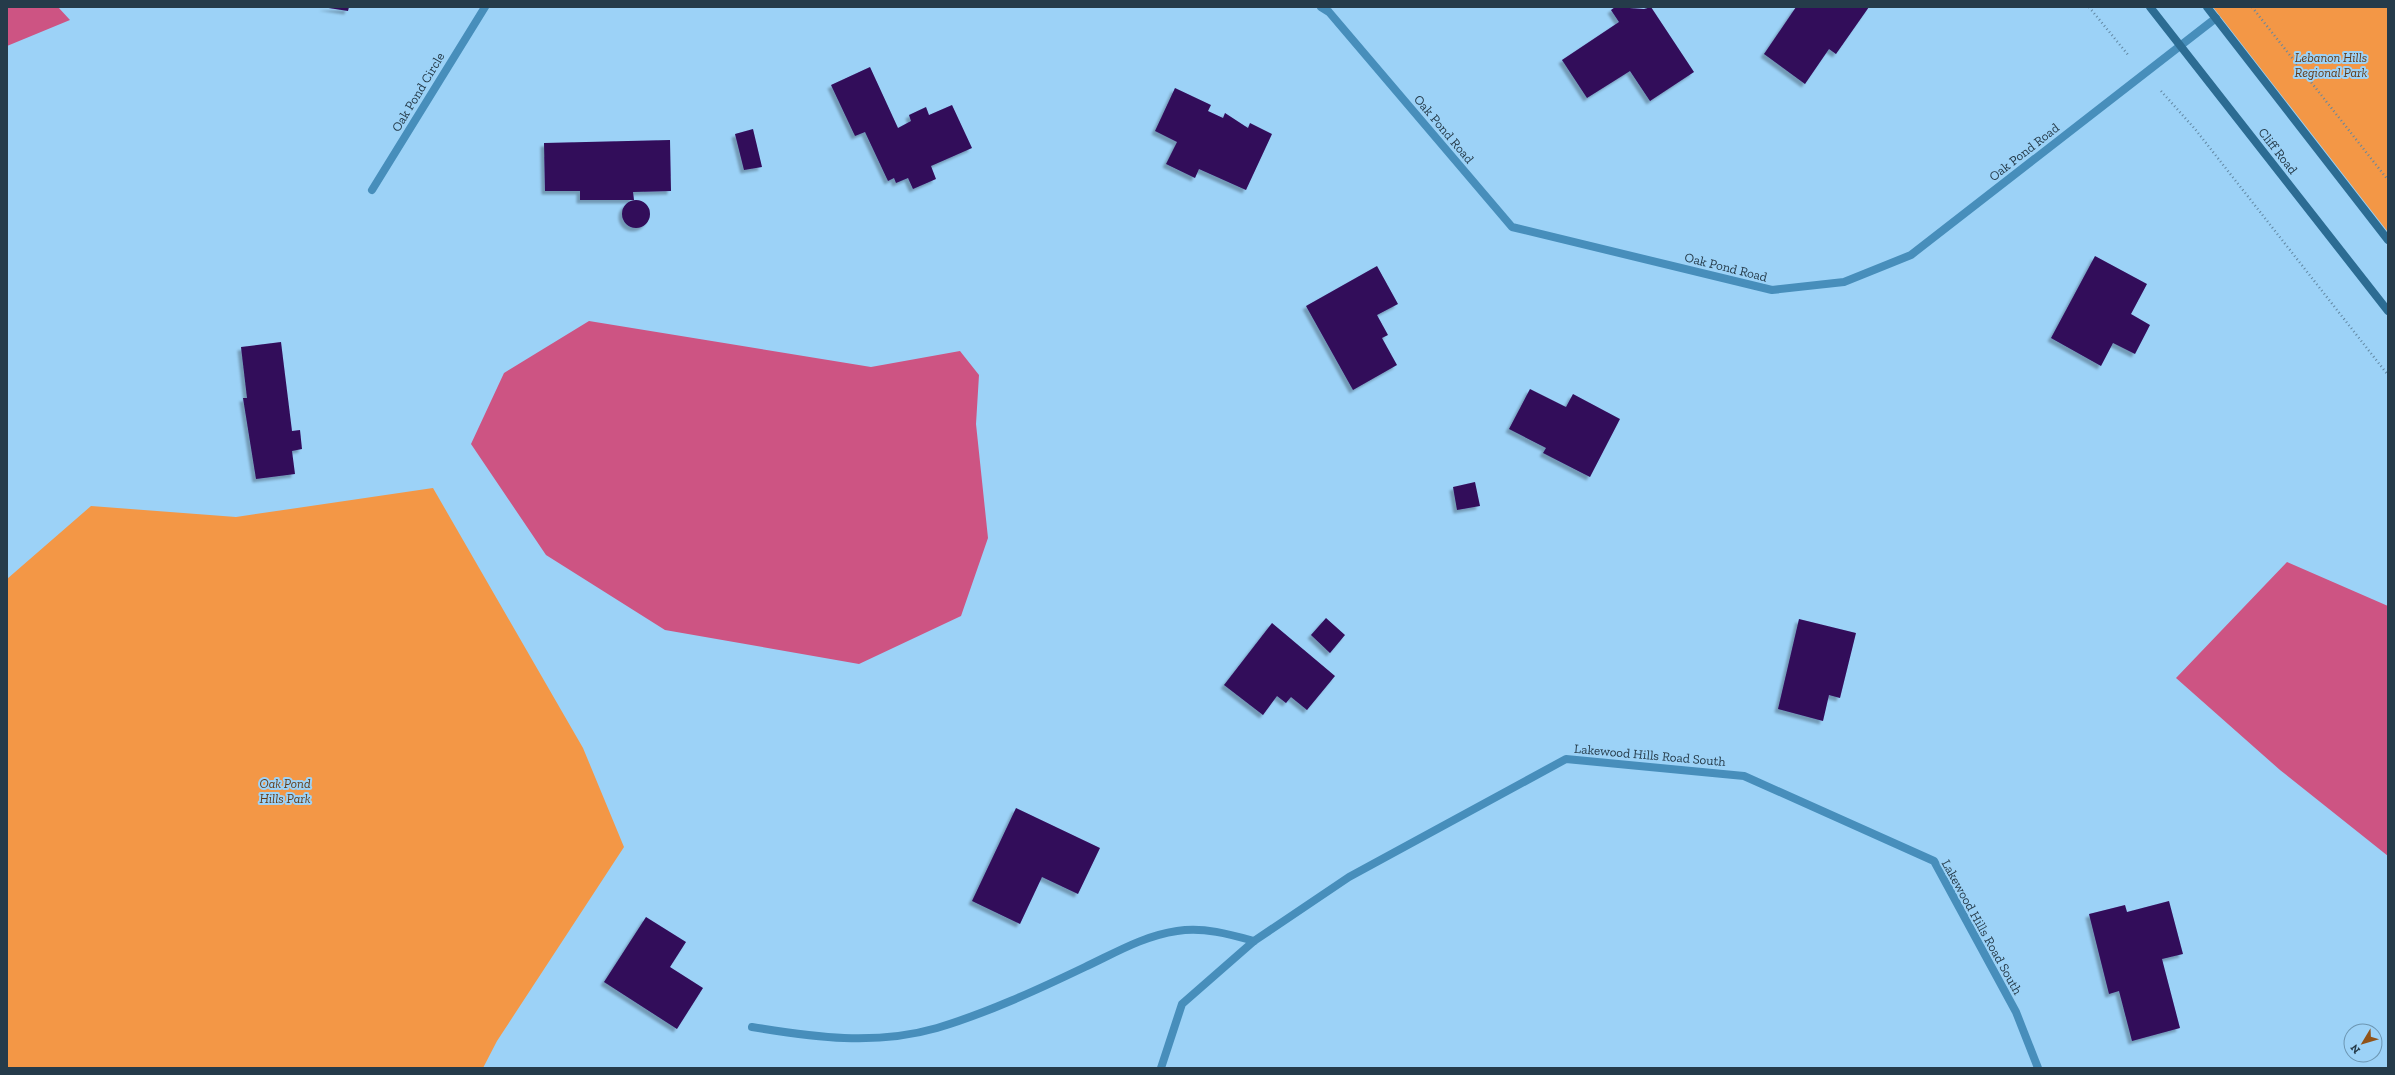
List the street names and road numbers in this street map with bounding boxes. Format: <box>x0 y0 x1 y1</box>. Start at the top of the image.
street label: Oak Pond Circle <box>388 50 448 134</box>
street label: Oak Pond Road <box>1411 92 1477 166</box>
street label: Oak Pond Road <box>1986 120 2062 184</box>
street label: Cliff Road <box>2255 125 2301 177</box>
street label: Oak Pond Road <box>1683 249 1769 285</box>
street label: Lakewood Hills Road South <box>1574 741 1727 769</box>
street label: Lakewood Hills Road South <box>1939 857 2026 998</box>

